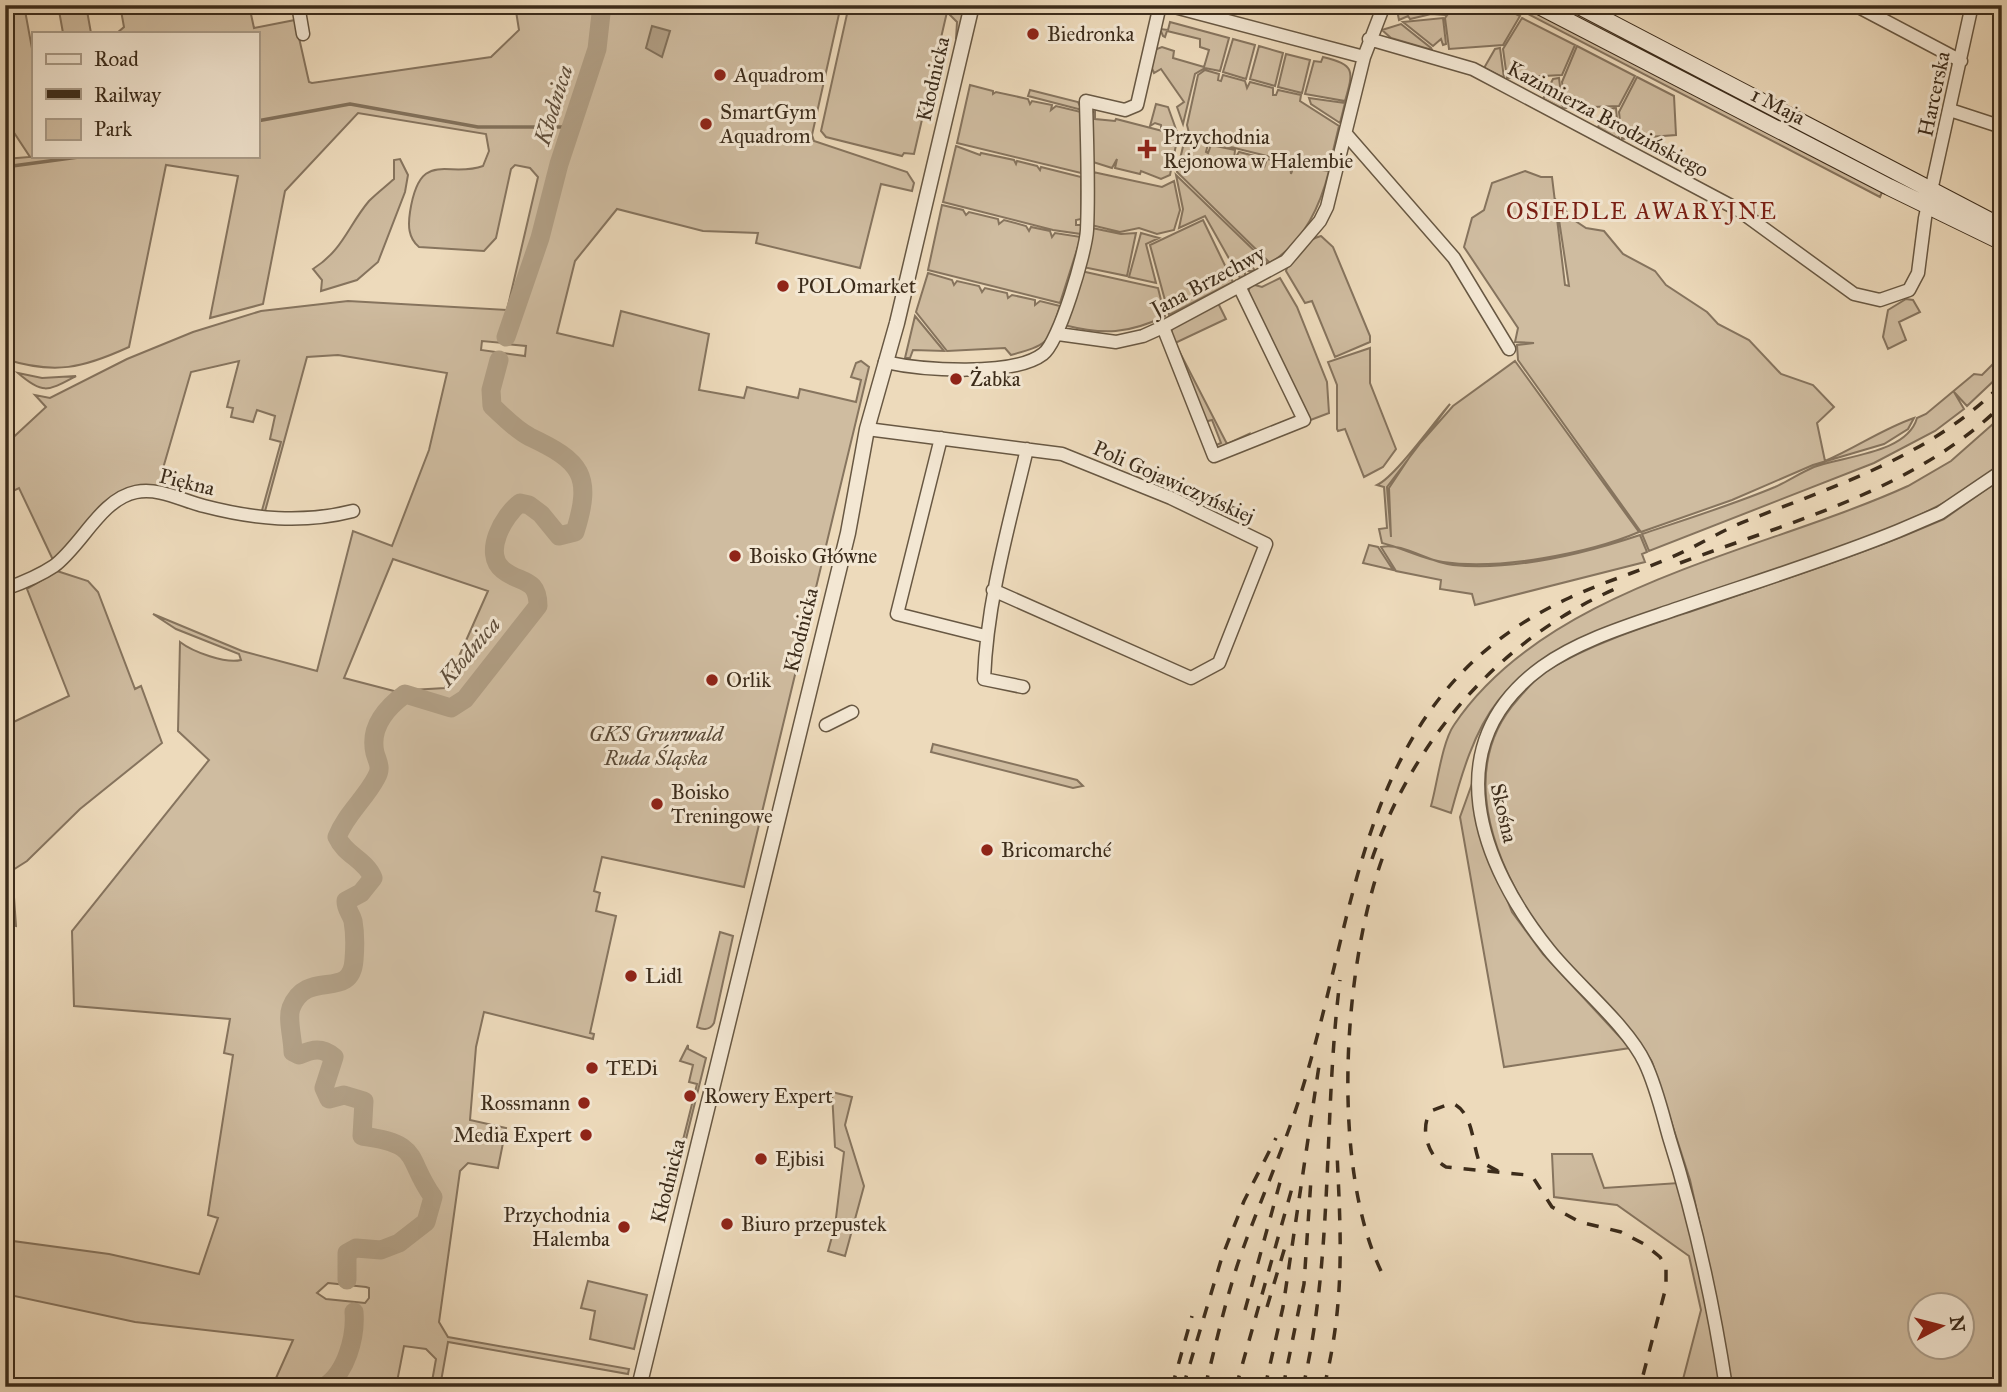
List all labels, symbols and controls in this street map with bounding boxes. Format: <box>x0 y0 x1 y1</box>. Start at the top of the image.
place label: Biedronka <box>1047 21 1134 47</box>
marker: Biedronka <box>1025 26 1041 42</box>
legend <box>32 32 259 158</box>
street label: Kłodnicka <box>911 34 955 124</box>
text: Road <box>94 46 139 72</box>
street label: Harcerska <box>1912 49 1956 139</box>
street label: Kazimierza Brodzińskiego <box>1503 55 1713 183</box>
water label: Kłodnica <box>527 62 578 149</box>
place label: Aquadrom <box>733 62 825 88</box>
marker: Aquadrom <box>712 67 728 83</box>
street label: 1 Maja <box>1747 81 1810 131</box>
text: Railway <box>94 82 162 108</box>
place label: SmartGym Aquadrom <box>719 99 817 149</box>
text: Park <box>94 116 132 142</box>
marker: SmartGym Aquadrom <box>698 116 714 132</box>
place label: Przychodnia Rejonowa w Halembie <box>1163 124 1353 174</box>
marker: Przychodnia Rejonowa w Halembie <box>1137 139 1157 159</box>
district label: OSIEDLE AWARYJNE <box>1506 197 1778 225</box>
street label: Jana Brzechwy <box>1145 239 1271 323</box>
place label: POLOmarket <box>797 273 917 299</box>
marker: POLOmarket <box>775 278 791 294</box>
place label: Żabka <box>970 366 1021 392</box>
marker: Żabka <box>948 371 964 387</box>
street label: Poli Gojawiczyńskiej <box>1089 435 1259 529</box>
street label: Piękna <box>157 463 218 501</box>
place label: Boisko Główne <box>749 543 878 569</box>
marker: Boisko Główne <box>727 548 743 564</box>
street label: Kłodnicka <box>778 585 824 675</box>
water label: Kłodnica <box>431 611 506 692</box>
place label: Orlik <box>726 667 771 693</box>
marker: Orlik <box>704 672 720 688</box>
park label: GKS Grunwald Ruda Śląska <box>589 721 725 771</box>
place label: Boisko Treningowe <box>671 779 773 829</box>
street label: Skośna <box>1485 781 1523 845</box>
marker: Boisko Treningowe <box>649 796 665 812</box>
place label: Bricomarché <box>1001 837 1112 863</box>
marker: Bricomarché <box>979 842 995 858</box>
place label: Lidl <box>645 963 683 989</box>
marker: Lidl <box>623 968 639 984</box>
place label: TEDi <box>606 1055 658 1081</box>
marker: TEDi <box>584 1060 600 1076</box>
place label: Rowery Expert <box>704 1083 833 1109</box>
marker: Rowery Expert <box>682 1088 698 1104</box>
place label: Rossmann <box>480 1090 570 1116</box>
marker: Rossmann <box>576 1095 592 1111</box>
place label: Media Expert <box>453 1122 573 1148</box>
marker: Media Expert <box>578 1127 594 1143</box>
street label: Kłodnicka <box>645 1136 691 1226</box>
place label: Ejbisi <box>775 1146 825 1172</box>
marker: Ejbisi <box>753 1151 769 1167</box>
place label: Przychodnia Halemba <box>503 1202 610 1252</box>
place label: Biuro przepustek <box>741 1211 887 1237</box>
marker: Biuro przepustek <box>719 1216 735 1232</box>
marker: Przychodnia Halemba <box>616 1219 632 1235</box>
north arrow <box>1906 1290 1976 1360</box>
text: N <box>1945 1315 1970 1333</box>

